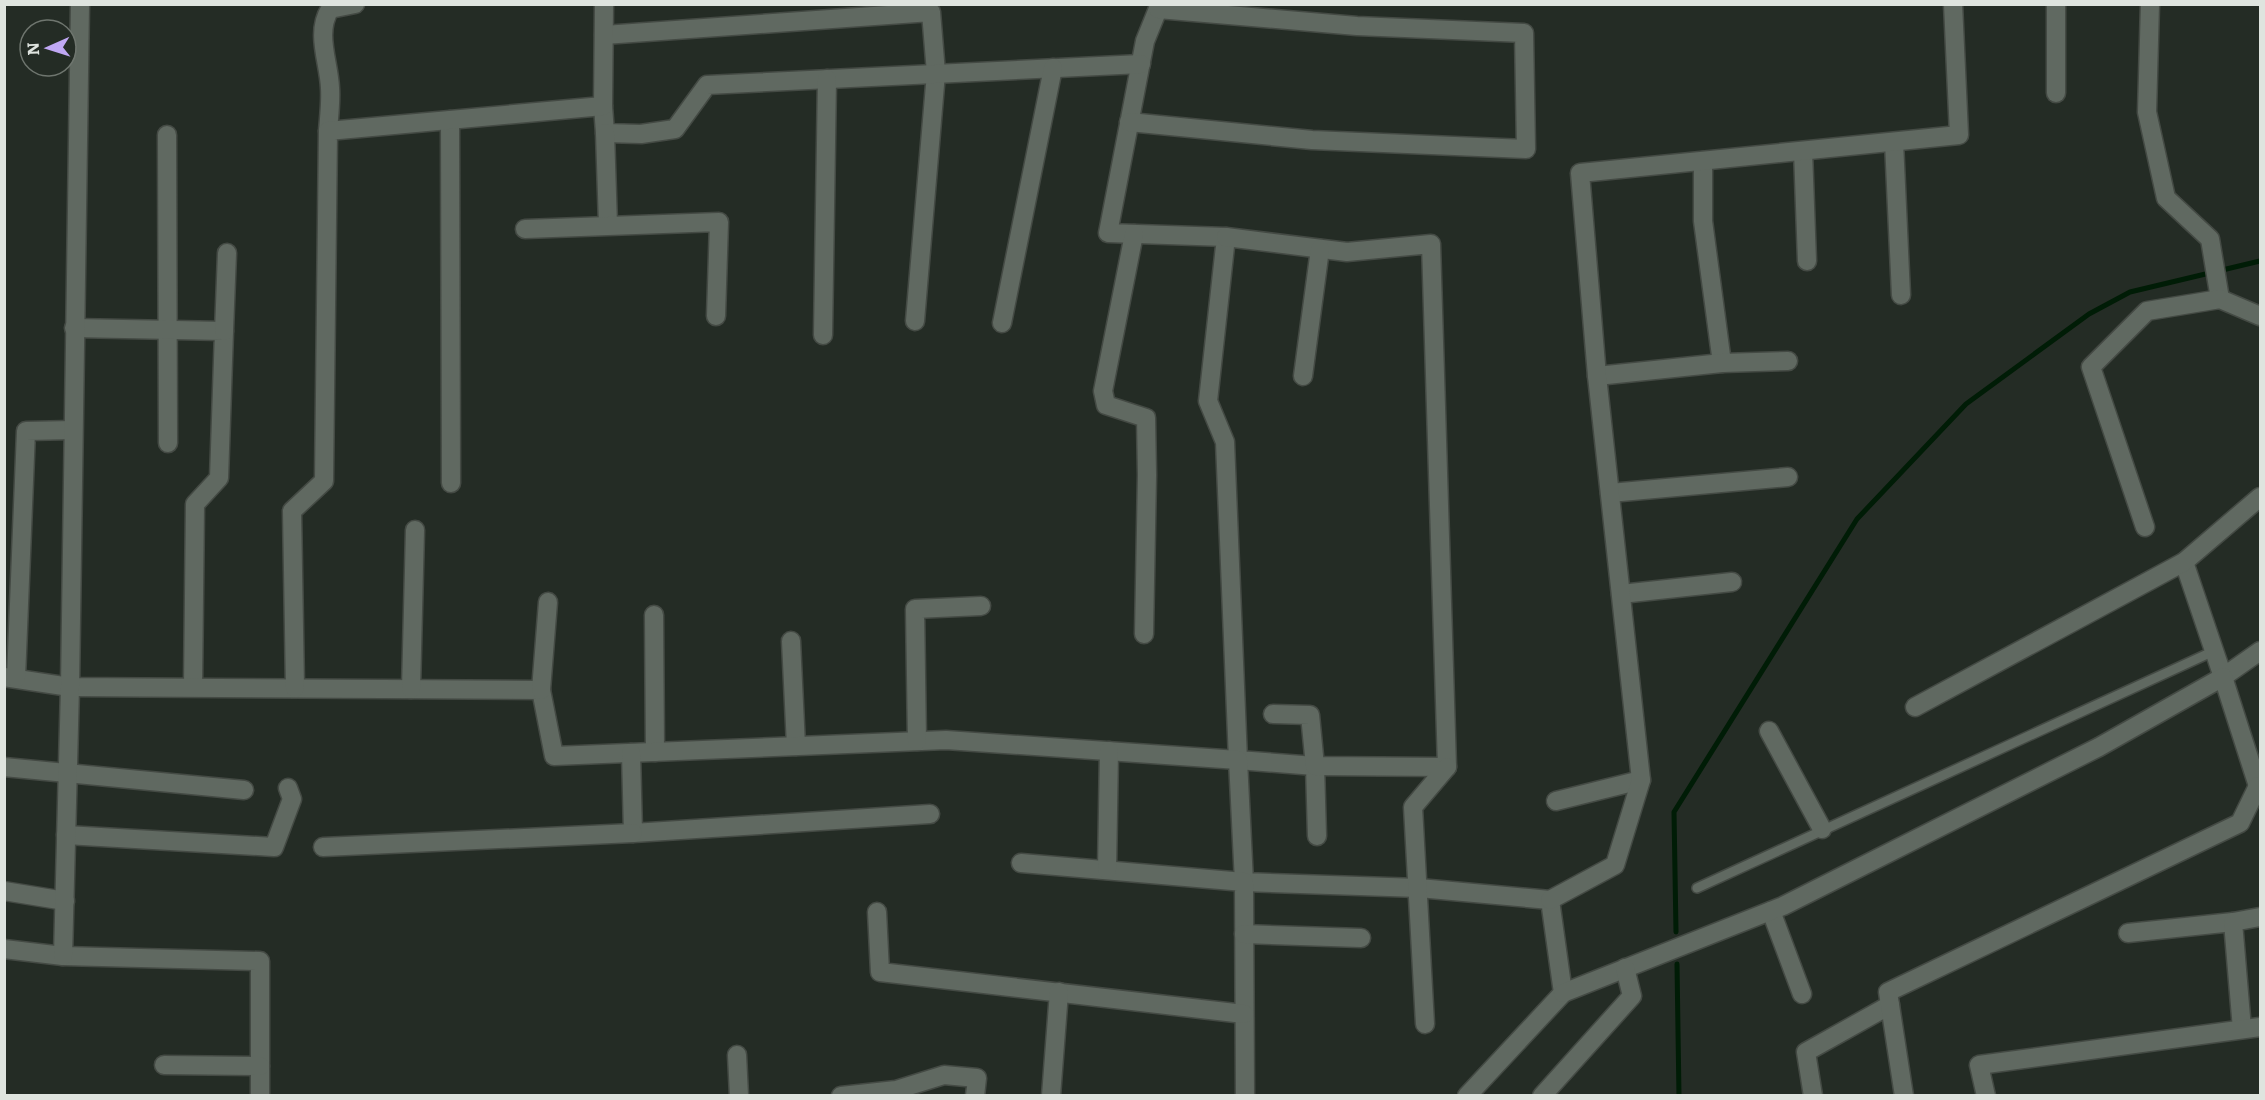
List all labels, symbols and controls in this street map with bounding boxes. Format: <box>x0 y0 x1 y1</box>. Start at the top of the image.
north arrow <box>18 18 78 78</box>
text: N <box>20 41 44 56</box>

